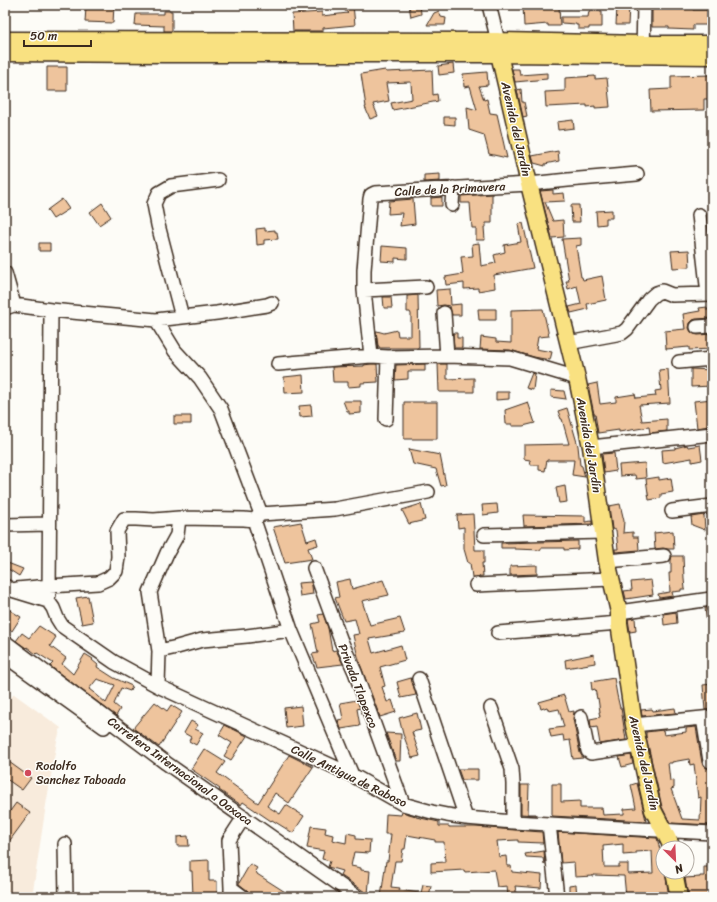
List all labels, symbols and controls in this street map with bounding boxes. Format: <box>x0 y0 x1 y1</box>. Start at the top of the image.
scale bar <box>24 22 91 48</box>
text: 50 m <box>30 25 57 47</box>
street label: Avenida del Jardín <box>494 78 538 179</box>
street label: Calle de la Primavera <box>394 175 507 203</box>
street label: Avenida del Jardín <box>570 395 608 495</box>
street label: Privada Tlapexco <box>332 640 384 732</box>
street label: Carretera Internacional a Oaxaca <box>103 711 257 831</box>
street label: Avenida del Jardín <box>622 712 666 813</box>
street label: Calle Antigua de Raboso <box>287 738 411 814</box>
place label: Rodolfo Sanchez Taboada <box>36 755 126 791</box>
marker: Rodolfo Sanchez Taboada <box>23 768 33 778</box>
north arrow <box>655 840 695 880</box>
text: N <box>671 858 687 879</box>

